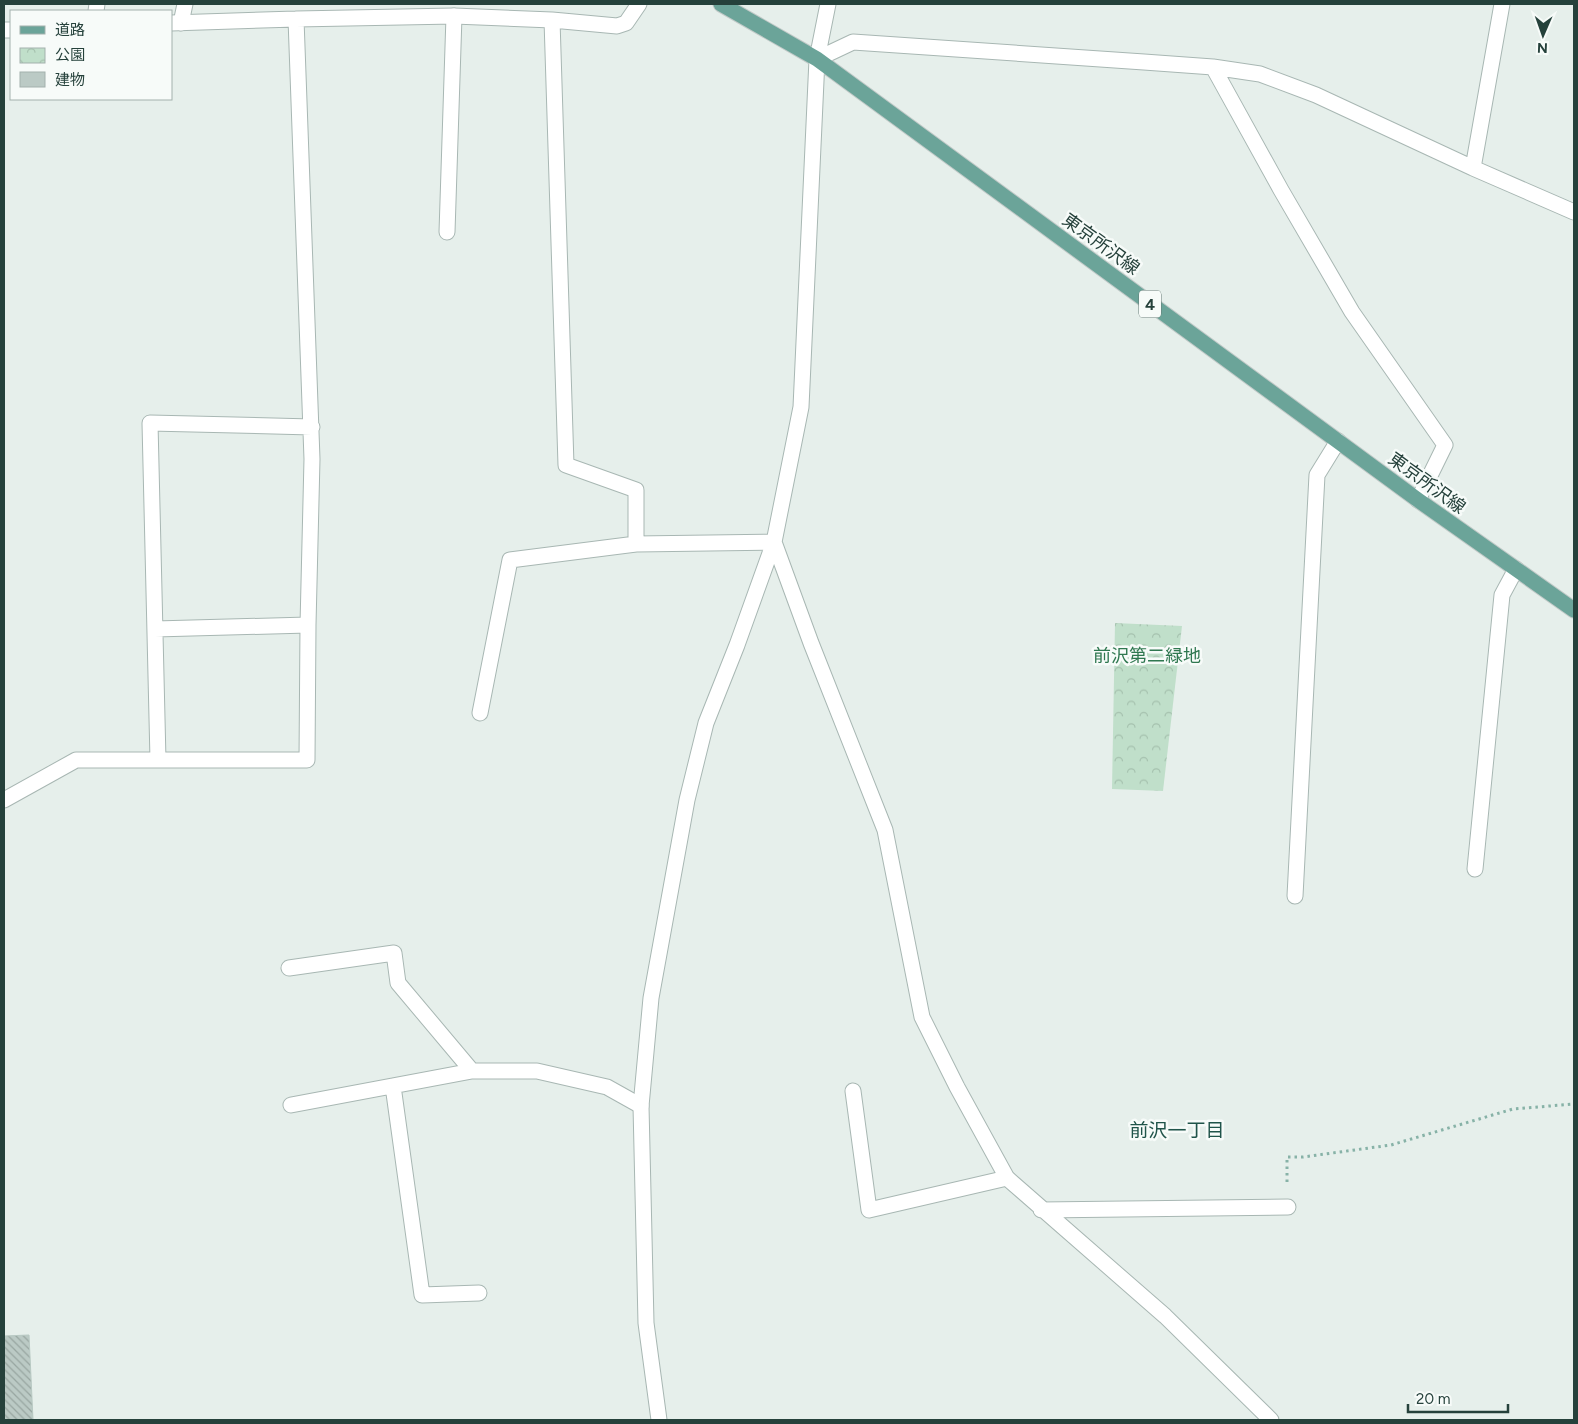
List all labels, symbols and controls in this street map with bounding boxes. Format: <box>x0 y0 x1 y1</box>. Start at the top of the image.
legend <box>10 10 172 100</box>
north arrow <box>1518 10 1568 60</box>
text: 道路 <box>55 21 85 39</box>
text: N <box>1537 39 1548 56</box>
text: 公園 <box>55 46 85 64</box>
text: 建物 <box>55 71 85 89</box>
street label: 東京所沢線 <box>1058 209 1144 279</box>
road number: 4 <box>1139 290 1161 318</box>
street label: 東京所沢線 <box>1384 448 1470 518</box>
park label: 前沢第二緑地 <box>1093 645 1201 667</box>
district label: 前沢一丁目 <box>1129 1119 1225 1142</box>
scale bar <box>1408 1382 1508 1414</box>
text: 20 m <box>1416 1390 1450 1408</box>

